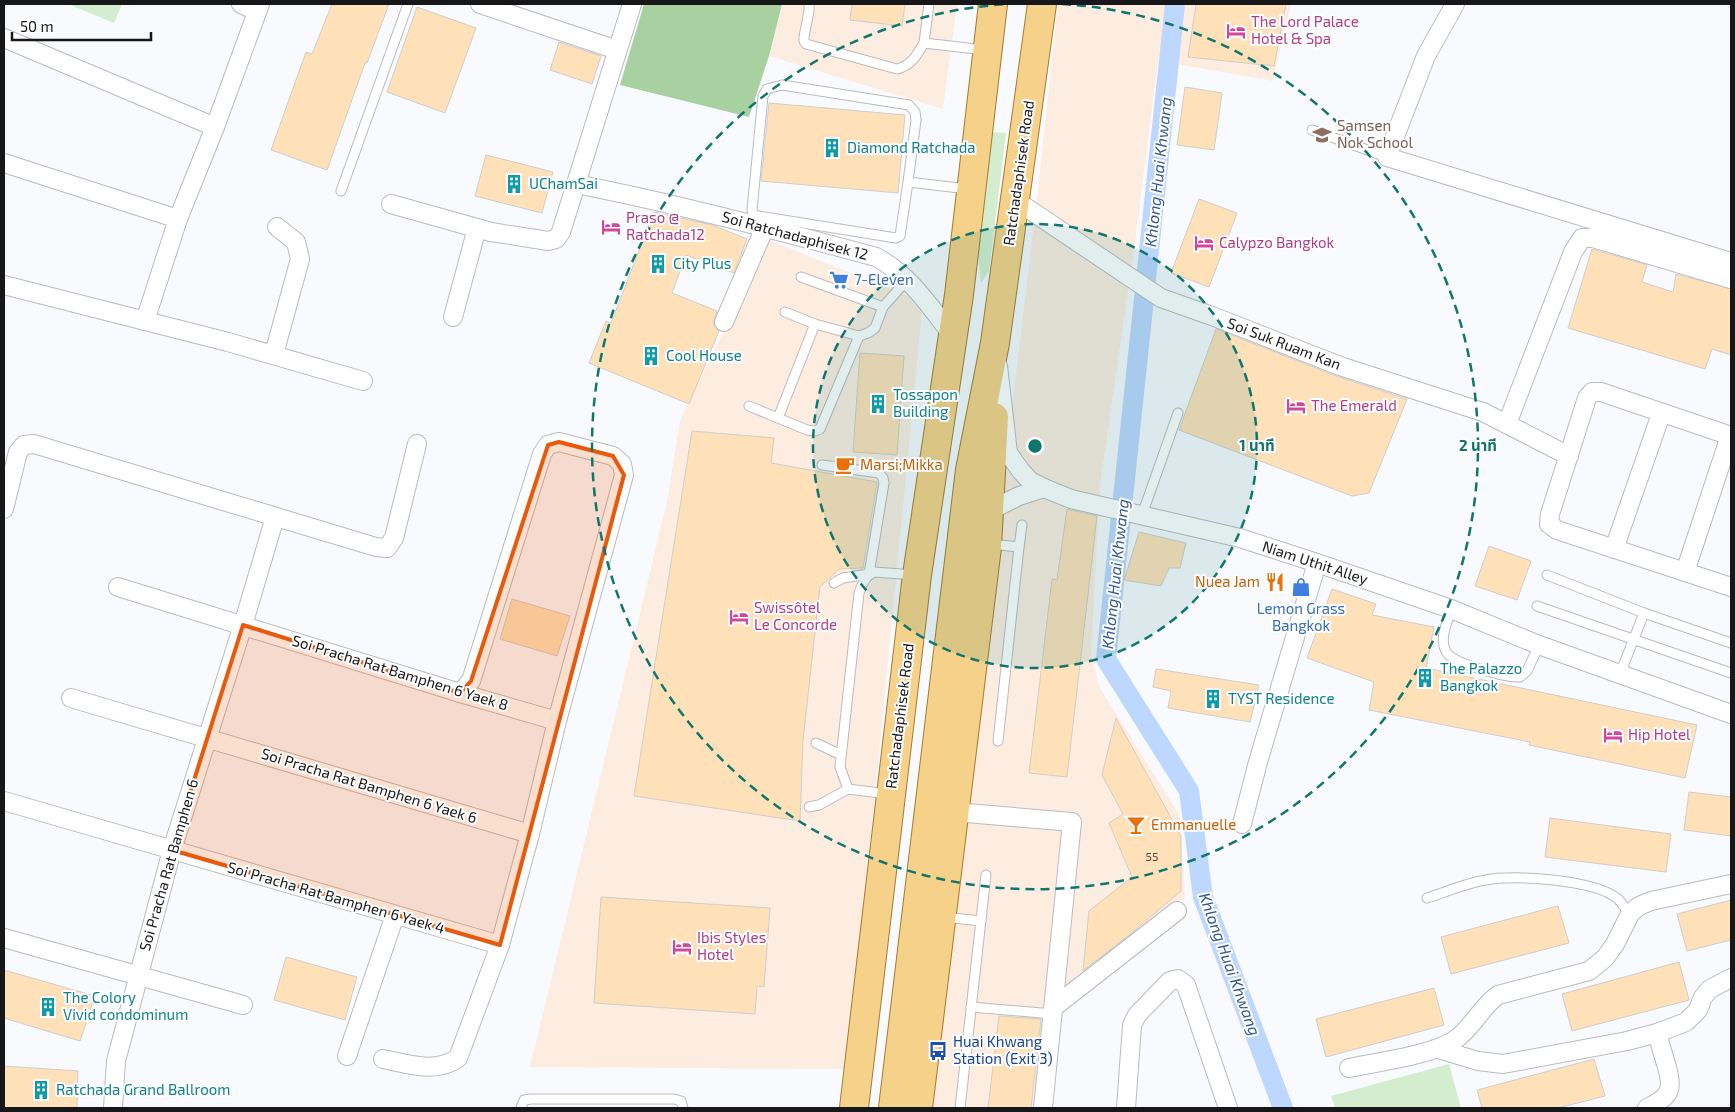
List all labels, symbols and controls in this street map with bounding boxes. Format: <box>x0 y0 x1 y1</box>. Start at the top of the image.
scale bar <box>12 10 151 42</box>
place label: The Lord Palace Hotel & Spa <box>1251 12 1359 47</box>
text: 50 m <box>20 17 54 35</box>
hotel icon: The Lord Palace Hotel & Spa <box>1225 20 1247 42</box>
water label: Khlong Huai Khwang <box>1140 96 1175 248</box>
street label: Ratchadaphisek Road <box>999 99 1037 247</box>
place label: Samsen Nok School <box>1337 116 1413 151</box>
school or university icon: Samsen Nok School <box>1311 124 1333 146</box>
building icon: Diamond Ratchada <box>821 137 843 159</box>
place label: Diamond Ratchada <box>847 138 976 156</box>
building icon: UChamSai <box>503 173 525 195</box>
place label: UChamSai <box>529 174 598 192</box>
street label: Soi Ratchadaphisek 12 <box>720 207 870 263</box>
place label: Praso @ Ratchada12 <box>626 208 705 243</box>
hotel icon: Praso @ Ratchada12 <box>600 216 622 238</box>
hotel icon: Calypzo Bangkok <box>1193 232 1215 254</box>
place label: Calypzo Bangkok <box>1219 233 1335 251</box>
building icon: City Plus <box>647 253 669 275</box>
place label: City Plus <box>673 254 731 272</box>
supermarket icon: 7-Eleven <box>828 269 850 291</box>
place label: 7-Eleven <box>854 270 914 288</box>
street label: Soi Suk Ruam Kan <box>1225 313 1344 373</box>
building icon: Cool House <box>640 345 662 367</box>
place label: Cool House <box>666 346 742 364</box>
place label: Tossapon Building <box>893 385 958 420</box>
building icon: Tossapon Building <box>867 393 889 415</box>
hotel icon: The Emerald <box>1285 395 1307 417</box>
place label: The Emerald <box>1311 396 1397 414</box>
text: 1 นาที <box>1239 436 1275 454</box>
text: 2 นาที <box>1459 436 1497 454</box>
centre of rings <box>1026 437 1044 455</box>
cafe icon: Marsi;Mikka <box>834 454 856 476</box>
place label: Marsi;Mikka <box>860 455 943 473</box>
water label: Khlong Huai Khwang <box>1097 498 1132 650</box>
street label: Niam Uthit Alley <box>1260 536 1370 588</box>
restaurant icon: Nuea Jam <box>1264 571 1286 593</box>
place label: Nuea Jam <box>1195 572 1260 590</box>
shop icon: Lemon Grass Bangkok <box>1290 576 1312 598</box>
place label: Swissôtel Le Concorde <box>754 598 837 633</box>
place label: Lemon Grass Bangkok <box>1257 599 1345 634</box>
hotel icon: Swissôtel Le Concorde <box>728 606 750 628</box>
street label: Soi Pracha Rat Bamphen 6 Yaek 8 <box>290 631 510 714</box>
street label: Ratchadaphisek Road <box>881 642 917 790</box>
place label: The Palazzo Bangkok <box>1440 659 1522 694</box>
building icon: The Palazzo Bangkok <box>1414 667 1436 689</box>
building icon: TYST Residence <box>1202 688 1224 710</box>
place label: TYST Residence <box>1228 689 1335 707</box>
hotel icon: Hip Hotel <box>1602 724 1624 746</box>
place label: Hip Hotel <box>1628 725 1691 743</box>
street label: Soi Pracha Rat Bamphen 6 Yaek 6 <box>259 744 479 826</box>
street label: Soi Pracha Rat Bamphen 6 <box>135 777 201 953</box>
bar icon: Emmanuelle <box>1125 814 1147 836</box>
place label: Emmanuelle <box>1151 815 1236 833</box>
house number: 55 <box>1146 849 1158 863</box>
street label: Soi Pracha Rat Bamphen 6 Yaek 4 <box>226 857 447 937</box>
water label: Khlong Huai Khwang <box>1196 890 1265 1038</box>
place label: Ibis Styles Hotel <box>697 928 766 963</box>
hotel icon: Ibis Styles Hotel <box>671 936 693 958</box>
place label: The Colory Vivid condominum <box>63 988 188 1023</box>
building icon: The Colory Vivid condominum <box>37 996 59 1018</box>
place label: Huai Khwang Station (Exit 3) <box>953 1032 1053 1067</box>
bus stop icon: Huai Khwang Station (Exit 3) <box>927 1040 949 1062</box>
building icon: Ratchada Grand Ballroom <box>30 1079 52 1101</box>
place label: Ratchada Grand Ballroom <box>56 1080 230 1098</box>

